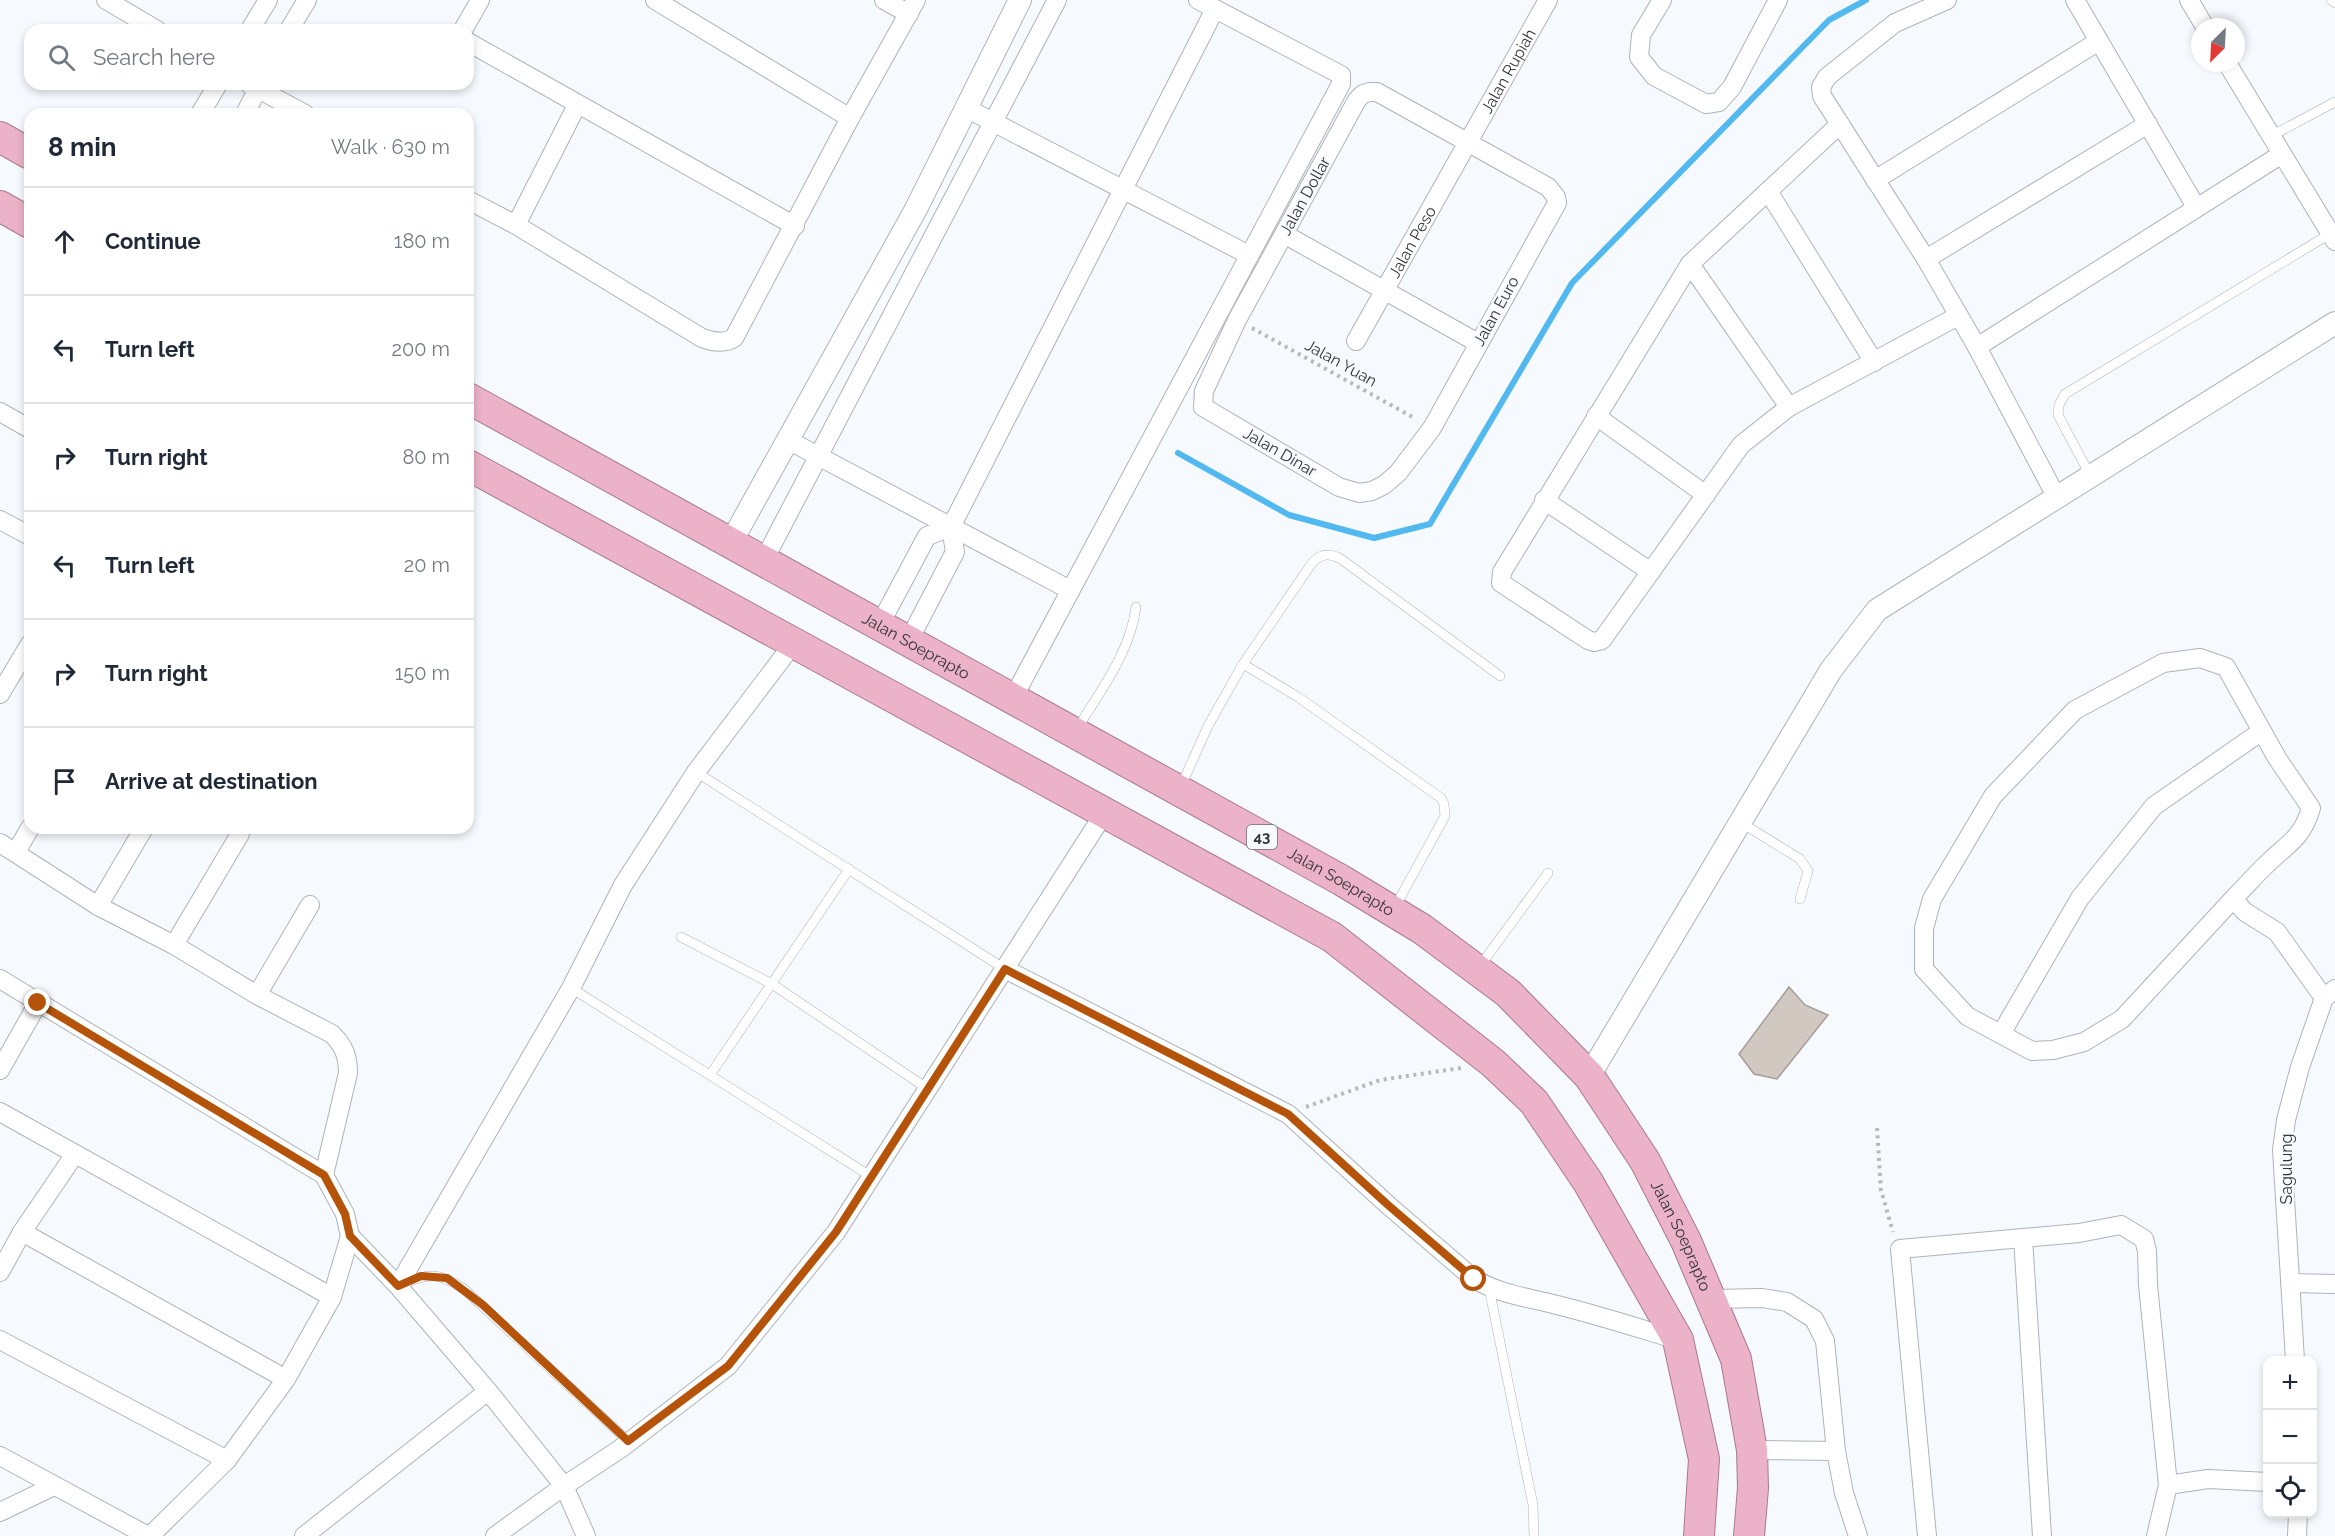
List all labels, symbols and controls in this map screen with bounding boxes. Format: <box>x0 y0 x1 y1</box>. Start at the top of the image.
north arrow <box>2191 18 2245 72</box>
search box <box>24 24 474 90</box>
street label: Jalan Rupiah <box>1477 25 1539 117</box>
icon: search <box>45 41 78 74</box>
text: Search here <box>93 44 215 70</box>
text: 8 min <box>48 132 116 162</box>
text: Walk · 630 m <box>331 135 450 159</box>
street label: Jalan Dollar <box>1276 153 1335 239</box>
street label: Jalan Peso <box>1384 202 1440 281</box>
icon: ahead <box>48 225 81 258</box>
text: Continue <box>105 228 201 254</box>
text: 180 m <box>394 229 450 253</box>
street label: Jalan Euro <box>1469 273 1523 349</box>
icon: left <box>48 333 81 366</box>
street label: Jalan Yuan <box>1302 335 1380 391</box>
text: Turn left <box>105 336 195 362</box>
text: 200 m <box>392 337 450 361</box>
street label: Jalan Dinar <box>1240 423 1320 481</box>
icon: right <box>48 441 81 474</box>
text: Turn right <box>105 444 208 470</box>
text: 80 m <box>402 445 450 469</box>
icon: left <box>48 549 81 582</box>
text: Turn left <box>105 552 195 578</box>
text: 20 m <box>404 553 450 577</box>
street label: Jalan Soeprapto <box>859 608 973 683</box>
icon: right <box>48 657 81 690</box>
text: Turn right <box>105 660 208 686</box>
text: 150 m <box>395 661 450 685</box>
icon: arrive <box>48 765 81 798</box>
text: Arrive at destination <box>105 768 318 794</box>
road number: 43 <box>1247 825 1277 849</box>
street label: Jalan Soeprapto <box>1284 843 1398 920</box>
route end <box>24 989 50 1015</box>
street label: Sagulung <box>2277 1134 2296 1204</box>
street label: Jalan Soeprapto <box>1647 1177 1716 1294</box>
route start <box>1460 1265 1486 1291</box>
map controls <box>2263 1356 2317 1518</box>
button: + <box>2263 1356 2317 1410</box>
button: − <box>2263 1410 2317 1464</box>
button: locate <box>2263 1464 2317 1518</box>

